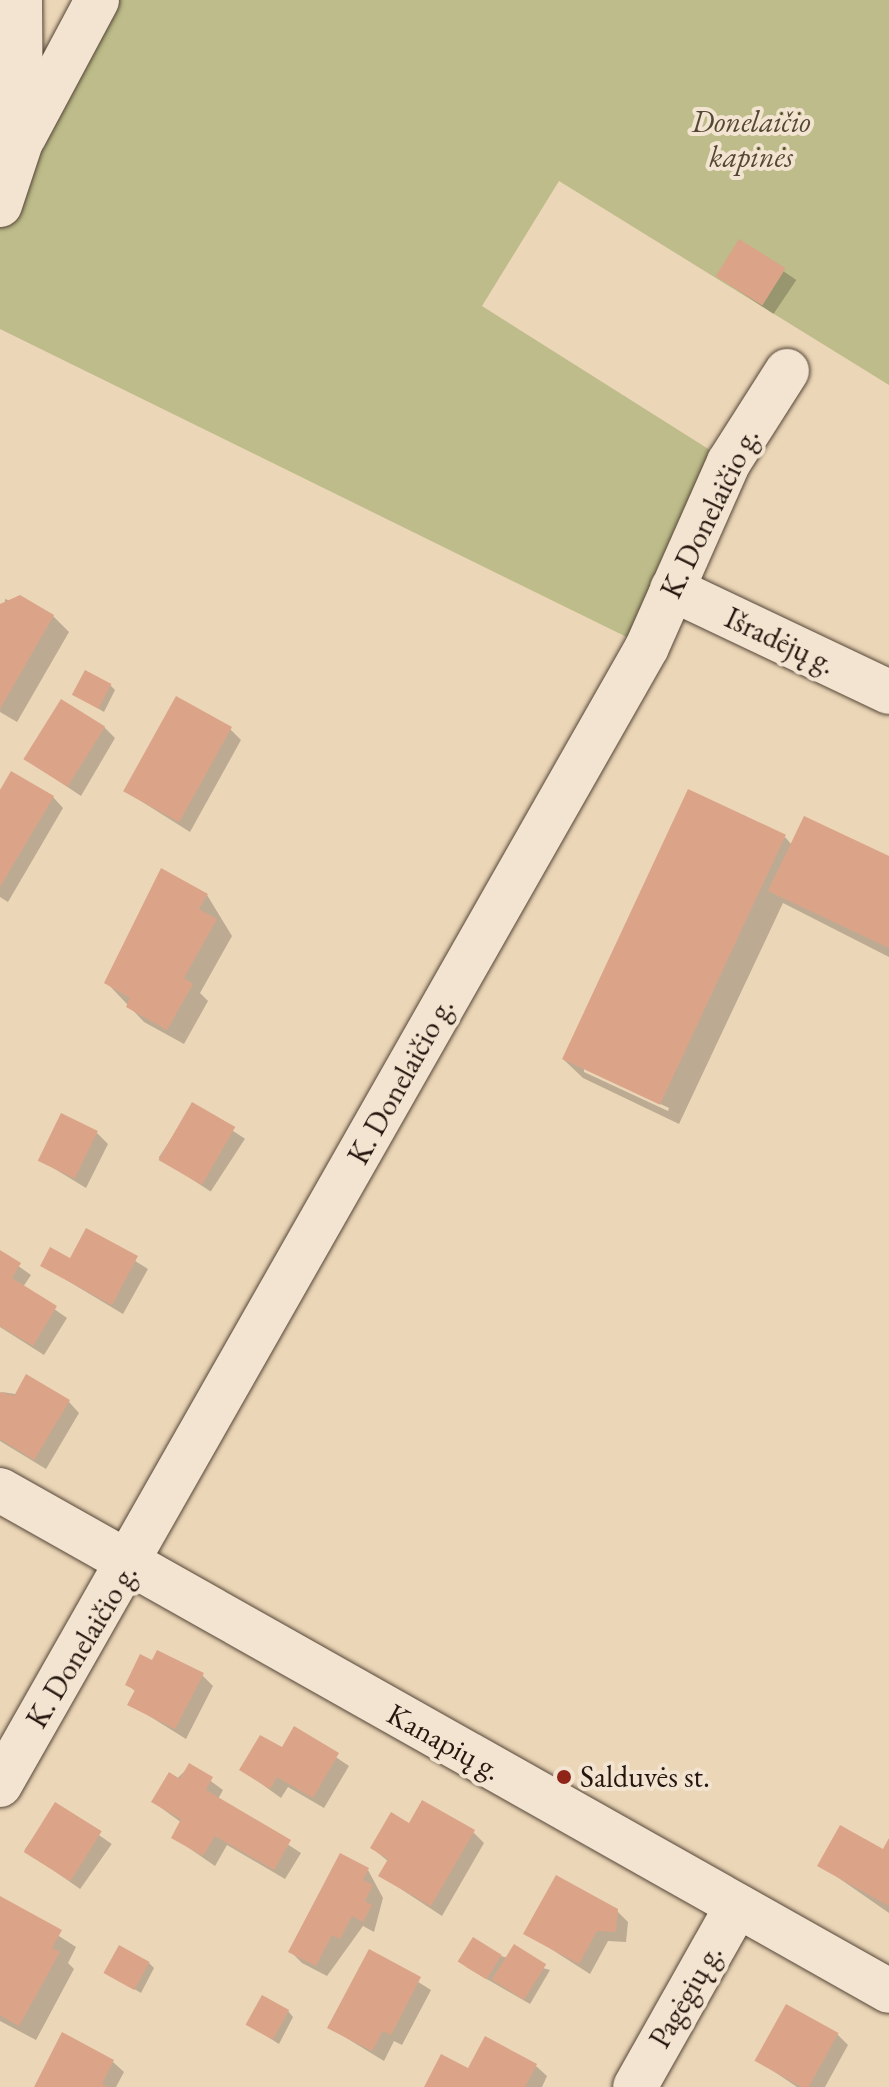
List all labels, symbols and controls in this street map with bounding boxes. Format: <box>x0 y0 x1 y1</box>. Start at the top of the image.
park label: Donelaičio kapinės <box>691 104 811 174</box>
street label: K. Donelaičio g. <box>653 422 767 604</box>
street label: Išradėjų g. <box>719 600 841 682</box>
street label: K. Donelaičio g. <box>340 991 462 1171</box>
street label: K. Donelaičio g. <box>19 1557 145 1735</box>
street label: Kanapių g. <box>381 1696 507 1788</box>
place label: Salduvės st. <box>580 1759 710 1795</box>
marker: Salduvės st. <box>555 1768 573 1786</box>
street label: Pagėgių g. <box>642 1938 730 2054</box>

